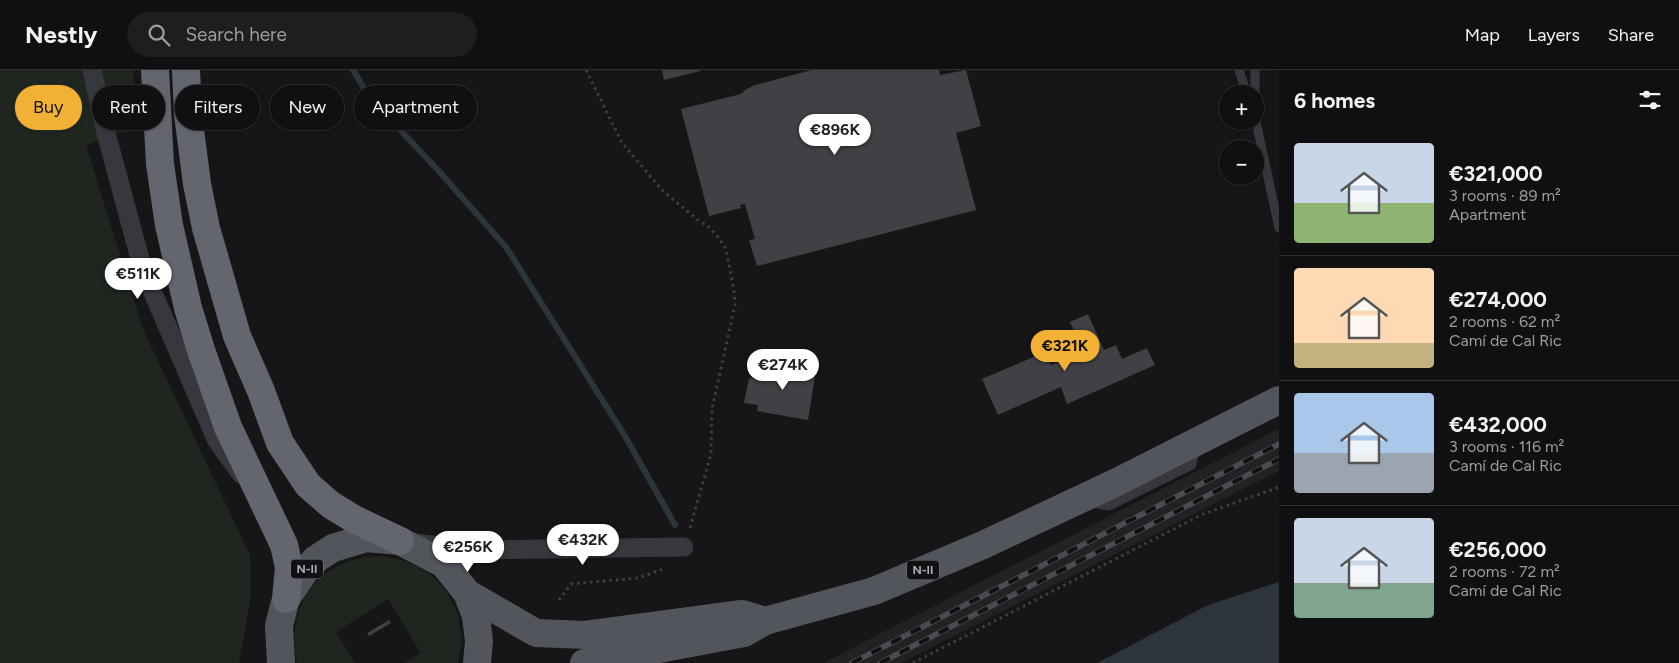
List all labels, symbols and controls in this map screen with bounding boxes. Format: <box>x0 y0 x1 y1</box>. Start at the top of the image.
search box <box>127 12 477 57</box>
text: Nestly <box>25 20 97 49</box>
icon: search <box>145 21 173 49</box>
text: Search here <box>185 23 287 46</box>
text: Map <box>1465 24 1500 46</box>
text: Layers <box>1528 24 1580 46</box>
text: Share <box>1608 24 1654 46</box>
chip: Buy <box>15 85 82 130</box>
chip: Rent <box>92 85 165 130</box>
chip: Filters <box>175 85 260 130</box>
chip: New <box>270 85 344 130</box>
chip: Apartment <box>354 85 477 130</box>
map controls <box>1219 85 1264 185</box>
button: + <box>1219 85 1264 130</box>
icon: filters <box>1636 86 1664 114</box>
text: 6 homes <box>1294 88 1375 113</box>
pin: €896K <box>800 114 870 156</box>
text: €896K <box>810 120 860 139</box>
button: − <box>1219 140 1264 185</box>
text: €321,000 <box>1449 161 1543 186</box>
icon: home <box>1334 163 1394 223</box>
text: 3 rooms · 89 m² <box>1449 186 1561 205</box>
text: Apartment <box>1449 205 1526 224</box>
pin: €511K <box>103 258 173 300</box>
text: €511K <box>116 264 160 283</box>
text: €274,000 <box>1449 287 1547 312</box>
icon: home <box>1334 288 1394 348</box>
text: 2 rooms · 62 m² <box>1449 312 1560 331</box>
pin: €321K <box>1030 330 1100 372</box>
text: Camí de Cal Ric <box>1449 331 1562 350</box>
text: €321K <box>1042 336 1088 355</box>
pin: €274K <box>748 348 818 391</box>
text: €274K <box>758 355 808 374</box>
text: €432,000 <box>1449 412 1547 437</box>
icon: home <box>1334 413 1394 473</box>
text: 3 rooms · 116 m² <box>1449 437 1564 456</box>
text: Camí de Cal Ric <box>1449 456 1562 475</box>
pin: €432K <box>548 524 618 566</box>
pin: €256K <box>433 530 503 573</box>
text: €432K <box>558 530 608 549</box>
text: €256K <box>443 537 493 556</box>
text: €256,000 <box>1449 537 1546 562</box>
icon: home <box>1334 538 1394 598</box>
road number: N-II <box>291 559 323 578</box>
road number: N-II <box>907 560 939 580</box>
text: 2 rooms · 72 m² <box>1449 562 1560 581</box>
text: Camí de Cal Ric <box>1449 581 1562 600</box>

